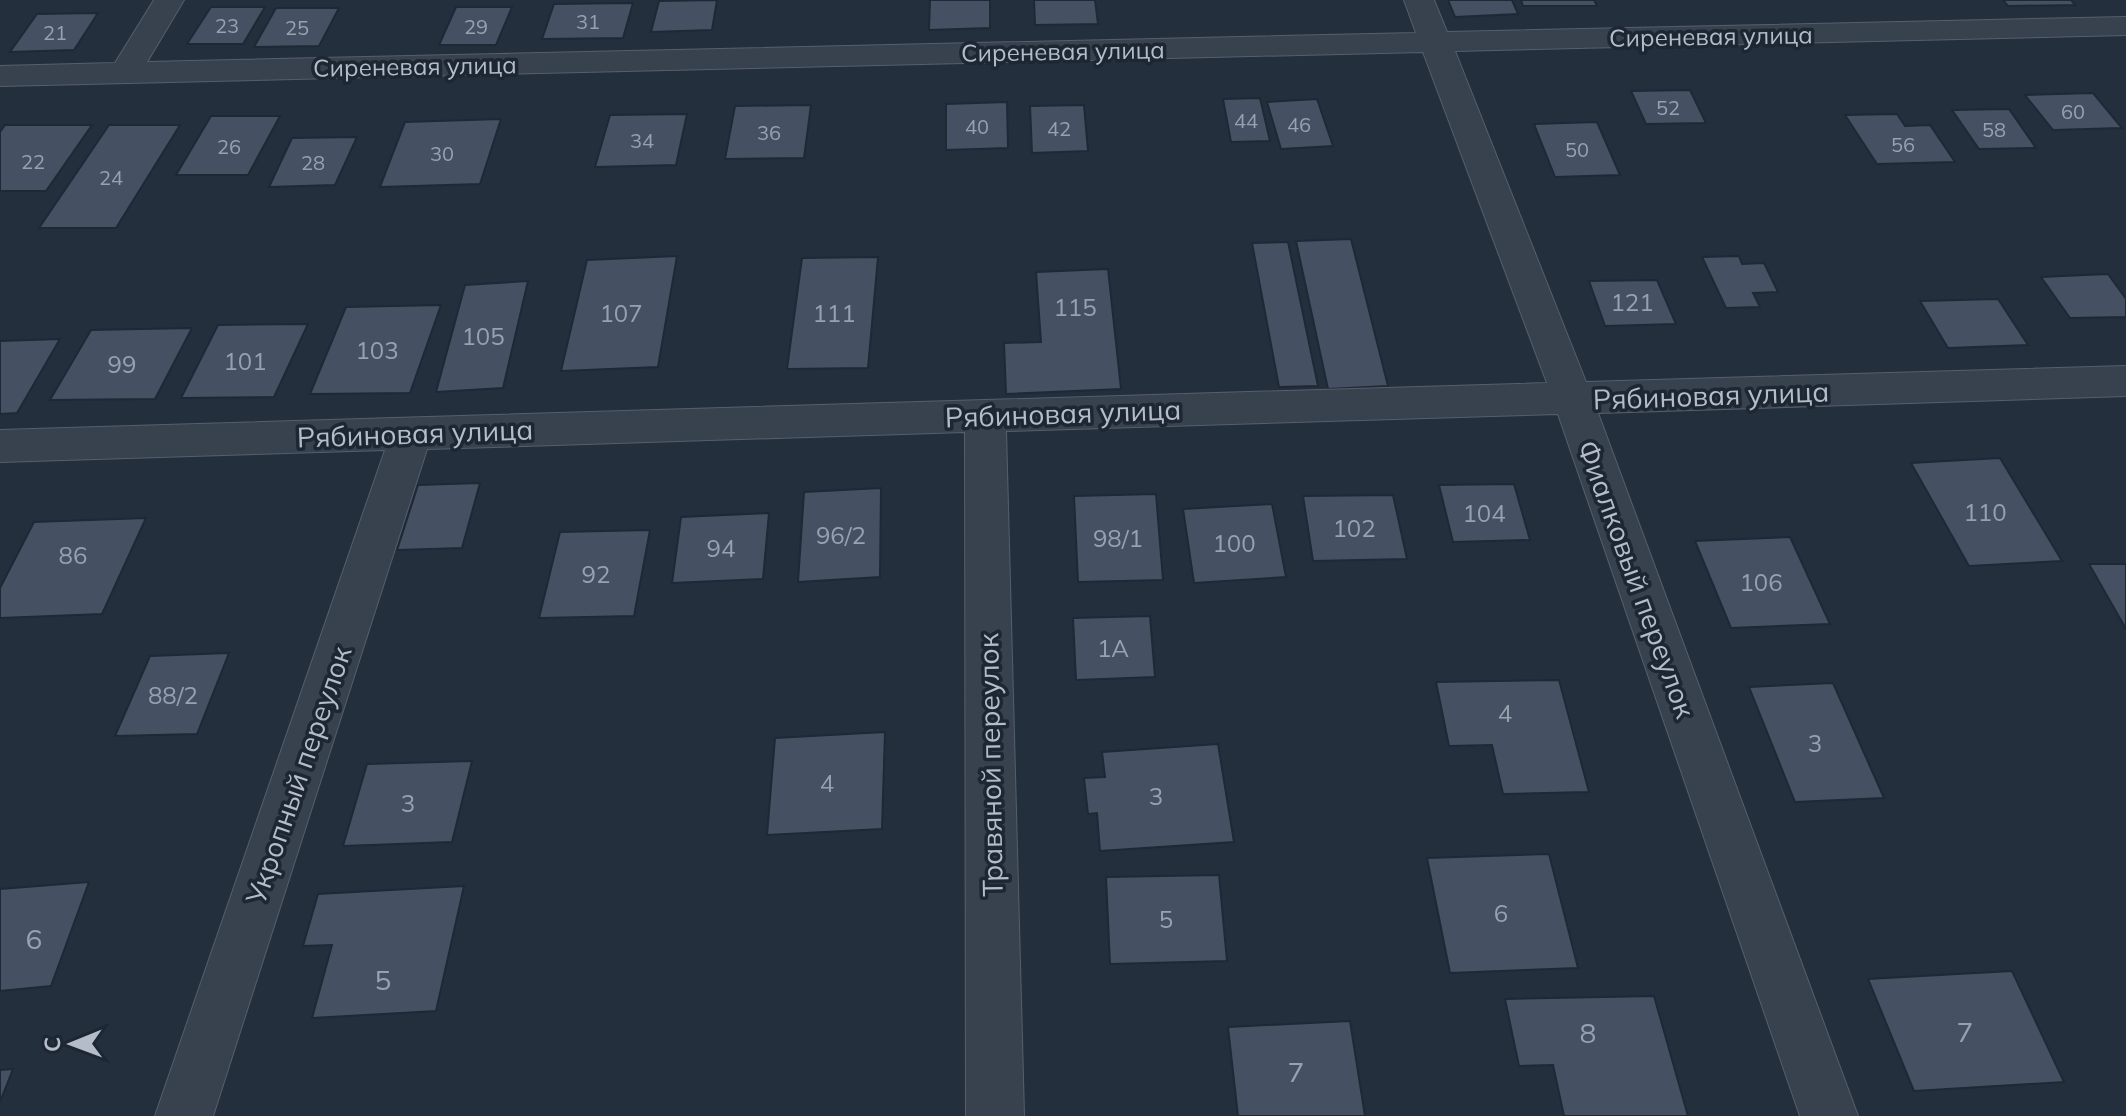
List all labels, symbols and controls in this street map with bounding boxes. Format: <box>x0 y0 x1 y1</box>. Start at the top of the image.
house number: 31 <box>576 9 600 34</box>
house number: 23 <box>215 13 239 38</box>
house number: 29 <box>464 14 488 39</box>
house number: 25 <box>285 15 309 40</box>
street label: Сиреневая улица <box>1609 19 1813 53</box>
house number: 21 <box>43 20 67 45</box>
street label: Сиреневая улица <box>961 34 1165 68</box>
street label: Сиреневая улица <box>313 49 517 83</box>
house number: 52 <box>1656 95 1680 120</box>
house number: 60 <box>2061 99 2085 124</box>
house number: 44 <box>1234 108 1258 133</box>
house number: 46 <box>1287 112 1311 137</box>
house number: 40 <box>965 114 989 139</box>
house number: 42 <box>1047 116 1071 141</box>
house number: 58 <box>1982 117 2006 142</box>
house number: 36 <box>757 120 781 145</box>
house number: 34 <box>630 128 654 153</box>
house number: 56 <box>1891 132 1915 157</box>
house number: 26 <box>217 134 241 159</box>
house number: 50 <box>1565 137 1589 162</box>
house number: 30 <box>430 141 454 166</box>
house number: 22 <box>21 149 45 174</box>
house number: 28 <box>301 150 325 175</box>
house number: 24 <box>99 165 123 190</box>
house number: 121 <box>1610 287 1654 317</box>
house number: 115 <box>1053 292 1097 322</box>
house number: 107 <box>599 298 643 328</box>
house number: 111 <box>812 298 856 328</box>
house number: 105 <box>461 321 505 351</box>
house number: 103 <box>355 335 399 365</box>
house number: 101 <box>223 346 267 376</box>
house number: 99 <box>108 349 136 379</box>
street label: Рябиновая улица <box>1592 373 1830 417</box>
street label: Рябиновая улица <box>944 391 1182 435</box>
street label: Рябиновая улица <box>296 411 534 455</box>
street label: Фиалковый переулок <box>1570 435 1704 723</box>
house number: 110 <box>1963 497 2007 527</box>
house number: 104 <box>1462 498 1506 528</box>
house number: 102 <box>1332 513 1376 543</box>
house number: 96/2 <box>816 520 866 550</box>
house number: 98/1 <box>1093 523 1143 553</box>
house number: 100 <box>1212 528 1256 558</box>
house number: 94 <box>707 533 735 563</box>
house number: 86 <box>59 540 87 570</box>
house number: 92 <box>582 559 610 589</box>
house number: 106 <box>1739 567 1783 597</box>
street label: Травяной переулок <box>970 632 1010 897</box>
house number: 1А <box>1097 633 1129 663</box>
street label: Укропный переулок <box>237 641 359 910</box>
house number: 88/2 <box>148 680 198 710</box>
house number: 4 <box>1498 698 1512 728</box>
house number: 3 <box>1808 728 1822 758</box>
house number: 4 <box>820 768 834 798</box>
house number: 3 <box>1149 781 1163 811</box>
house number: 3 <box>401 788 415 818</box>
house number: 6 <box>1494 898 1508 928</box>
house number: 5 <box>1159 904 1173 934</box>
house number: 6 <box>26 921 42 956</box>
house number: 5 <box>375 962 391 997</box>
north arrow <box>32 1004 112 1084</box>
house number: 7 <box>1957 1014 1973 1049</box>
house number: 8 <box>1580 1015 1596 1050</box>
text: С <box>38 1037 66 1052</box>
house number: 7 <box>1288 1054 1304 1089</box>

